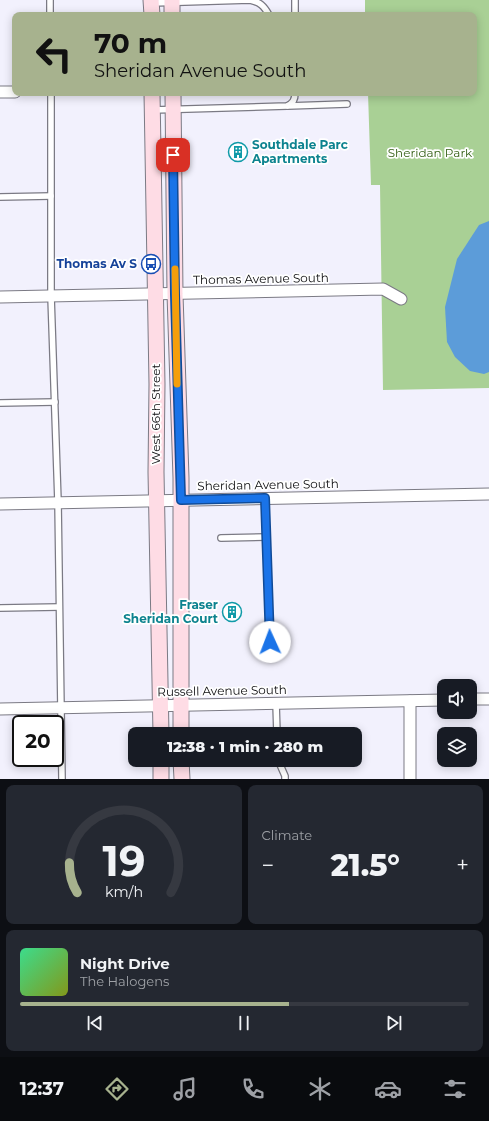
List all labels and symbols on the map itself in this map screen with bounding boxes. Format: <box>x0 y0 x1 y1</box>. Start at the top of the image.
place label: Southdale Parc Apartments <box>251 137 348 166</box>
pin <box>156 138 190 172</box>
building icon: Southdale Parc Apartments <box>227 141 249 163</box>
park label: Sheridan Park <box>388 145 473 160</box>
bus stop icon: Thomas Av S <box>140 253 162 275</box>
place label: Thomas Av S <box>57 256 137 271</box>
street label: Thomas Avenue South <box>193 270 329 287</box>
street label: West 66th Street <box>148 363 163 464</box>
street label: Sheridan Avenue South <box>197 476 339 493</box>
place label: Fraser Sheridan Court <box>123 597 219 626</box>
building icon: Fraser Sheridan Court <box>221 601 243 623</box>
position arrow <box>249 621 291 663</box>
street label: Russell Avenue South <box>157 682 287 699</box>
speed limit sign: 20 <box>12 715 64 767</box>

